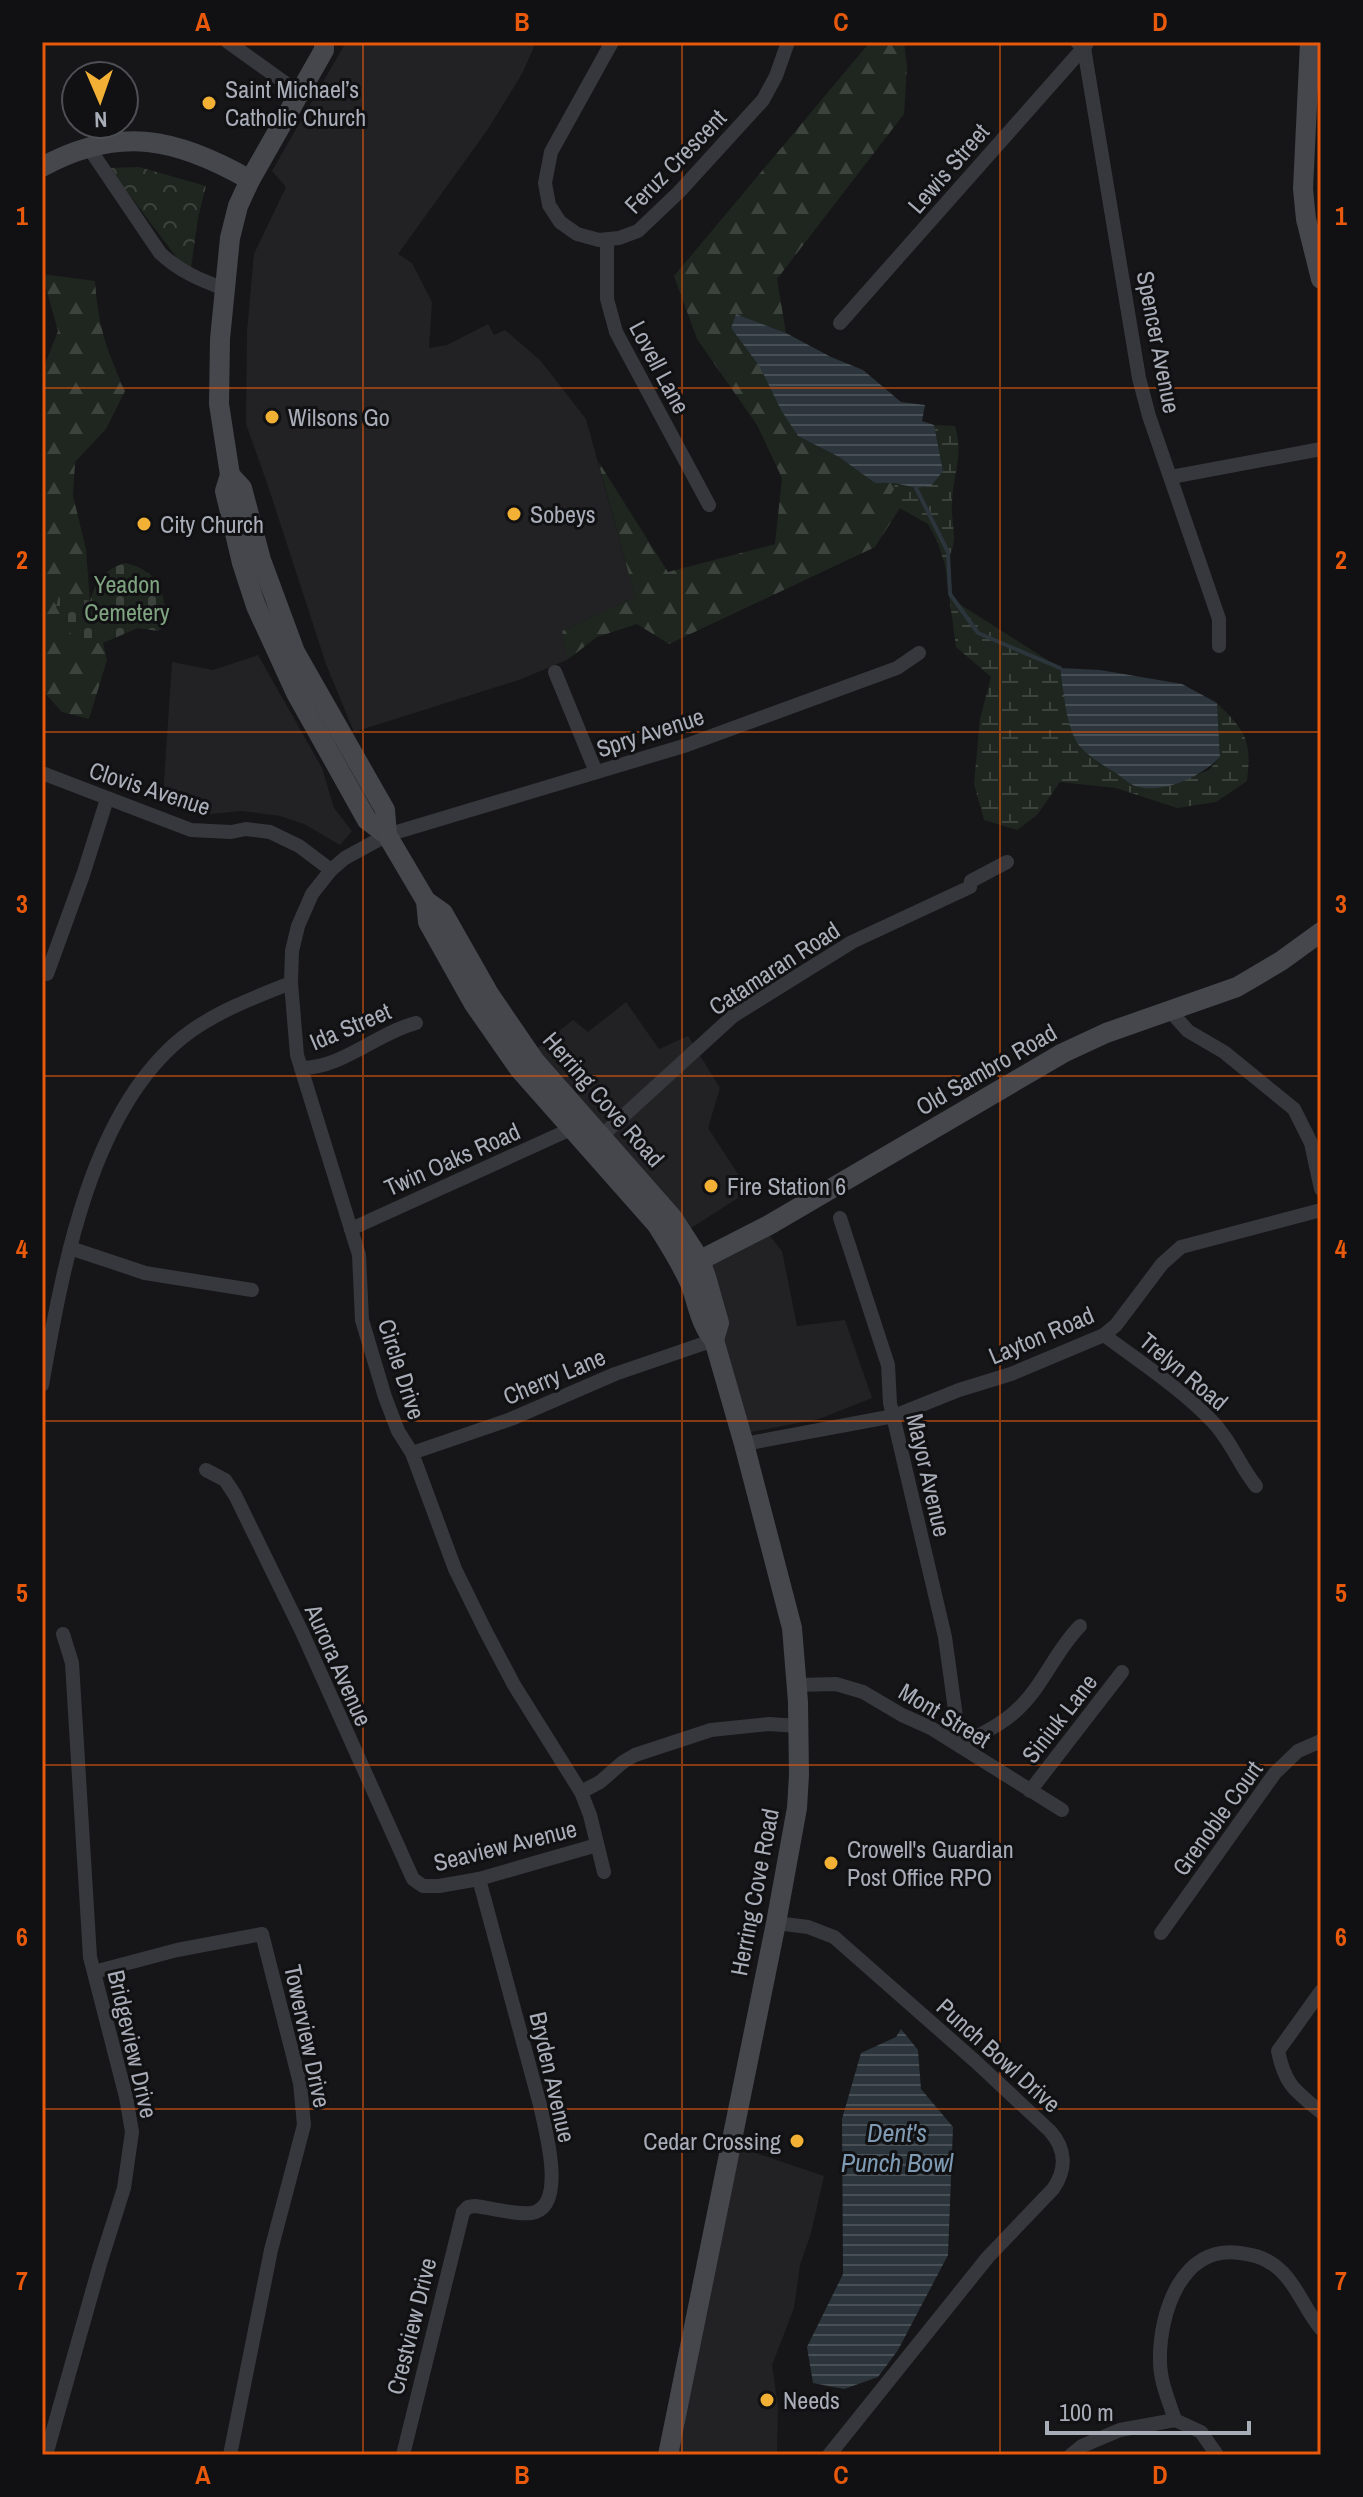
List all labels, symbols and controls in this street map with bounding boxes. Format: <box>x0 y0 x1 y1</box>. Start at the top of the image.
text: A <box>195 4 211 39</box>
text: B <box>514 4 530 39</box>
text: C <box>833 4 849 39</box>
text: D <box>1152 4 1168 39</box>
north arrow <box>60 60 140 140</box>
place label: Saint Michael’s Catholic Church <box>225 73 366 133</box>
marker: Saint Michael’s Catholic Church <box>200 94 218 112</box>
street label: Feruz Crescent <box>617 101 733 220</box>
text: N <box>94 105 108 135</box>
street label: Lewis Street <box>900 116 996 220</box>
text: 1 <box>16 198 28 233</box>
text: 1 <box>1335 198 1347 233</box>
street label: Spencer Avenue <box>1130 268 1188 416</box>
street label: Lovell Lane <box>622 315 698 419</box>
place label: Wilsons Go <box>288 401 390 433</box>
marker: Wilsons Go <box>263 408 281 426</box>
place label: Sobeys <box>530 498 596 530</box>
marker: Sobeys <box>505 505 523 523</box>
place label: City Church <box>160 508 264 540</box>
marker: City Church <box>135 515 153 533</box>
text: 2 <box>16 542 28 577</box>
text: 2 <box>1335 542 1347 577</box>
park label: Yeadon Cemetery <box>84 568 170 628</box>
street label: Spry Avenue <box>592 700 708 764</box>
street label: Clovis Avenue <box>85 753 215 823</box>
text: 3 <box>16 886 28 921</box>
text: 3 <box>1335 886 1347 921</box>
street label: Catamaran Road <box>702 914 846 1022</box>
street label: Ida Street <box>304 994 396 1057</box>
street label: Old Sambro Road <box>910 1016 1062 1122</box>
street label: Herring Cove Road <box>536 1025 672 1173</box>
street label: Twin Oaks Road <box>379 1115 525 1203</box>
place label: Fire Station 6 <box>727 1170 846 1202</box>
marker: Fire Station 6 <box>702 1177 720 1195</box>
text: 4 <box>16 1231 28 1266</box>
text: 4 <box>1335 1231 1347 1266</box>
street label: Layton Road <box>983 1298 1099 1372</box>
street label: Circle Drive <box>371 1315 433 1423</box>
street label: Trelyn Road <box>1133 1325 1235 1417</box>
street label: Cherry Lane <box>498 1340 610 1412</box>
street label: Mayor Avenue <box>899 1410 959 1540</box>
text: 5 <box>16 1575 28 1610</box>
text: 5 <box>1335 1575 1347 1610</box>
street label: Aurora Avenue <box>298 1598 380 1731</box>
street label: Siniuk Lane <box>1014 1667 1104 1769</box>
street label: Mont Street <box>893 1675 997 1755</box>
street label: Grenoble Court <box>1165 1754 1270 1882</box>
street label: Herring Cove Road <box>722 1806 786 1978</box>
street label: Seaview Avenue <box>430 1812 580 1878</box>
place label: Crowell's Guardian Post Office RPO <box>847 1833 1014 1893</box>
marker: Crowell's Guardian Post Office RPO <box>822 1854 840 1872</box>
text: 6 <box>16 1919 28 1954</box>
text: 6 <box>1335 1919 1347 1954</box>
street label: Towerview Drive <box>277 1962 339 2110</box>
street label: Bridgeview Drive <box>100 1967 166 2121</box>
street label: Punch Bowl Drive <box>930 1991 1068 2119</box>
street label: Bryden Avenue <box>522 2009 584 2145</box>
water label: Dent's Punch Bowl <box>841 2115 955 2180</box>
place label: Cedar Crossing <box>643 2125 781 2157</box>
marker: Cedar Crossing <box>788 2132 806 2150</box>
street label: Crestview Drive <box>379 2254 443 2398</box>
text: 7 <box>16 2263 28 2298</box>
text: 7 <box>1335 2263 1347 2298</box>
place label: Needs <box>783 2384 840 2416</box>
scale bar <box>1047 2385 1249 2435</box>
marker: Needs <box>758 2391 776 2409</box>
text: 100 m <box>1059 2396 1114 2428</box>
text: A <box>195 2457 211 2492</box>
text: B <box>514 2457 530 2492</box>
text: C <box>833 2457 849 2492</box>
text: D <box>1152 2457 1168 2492</box>

